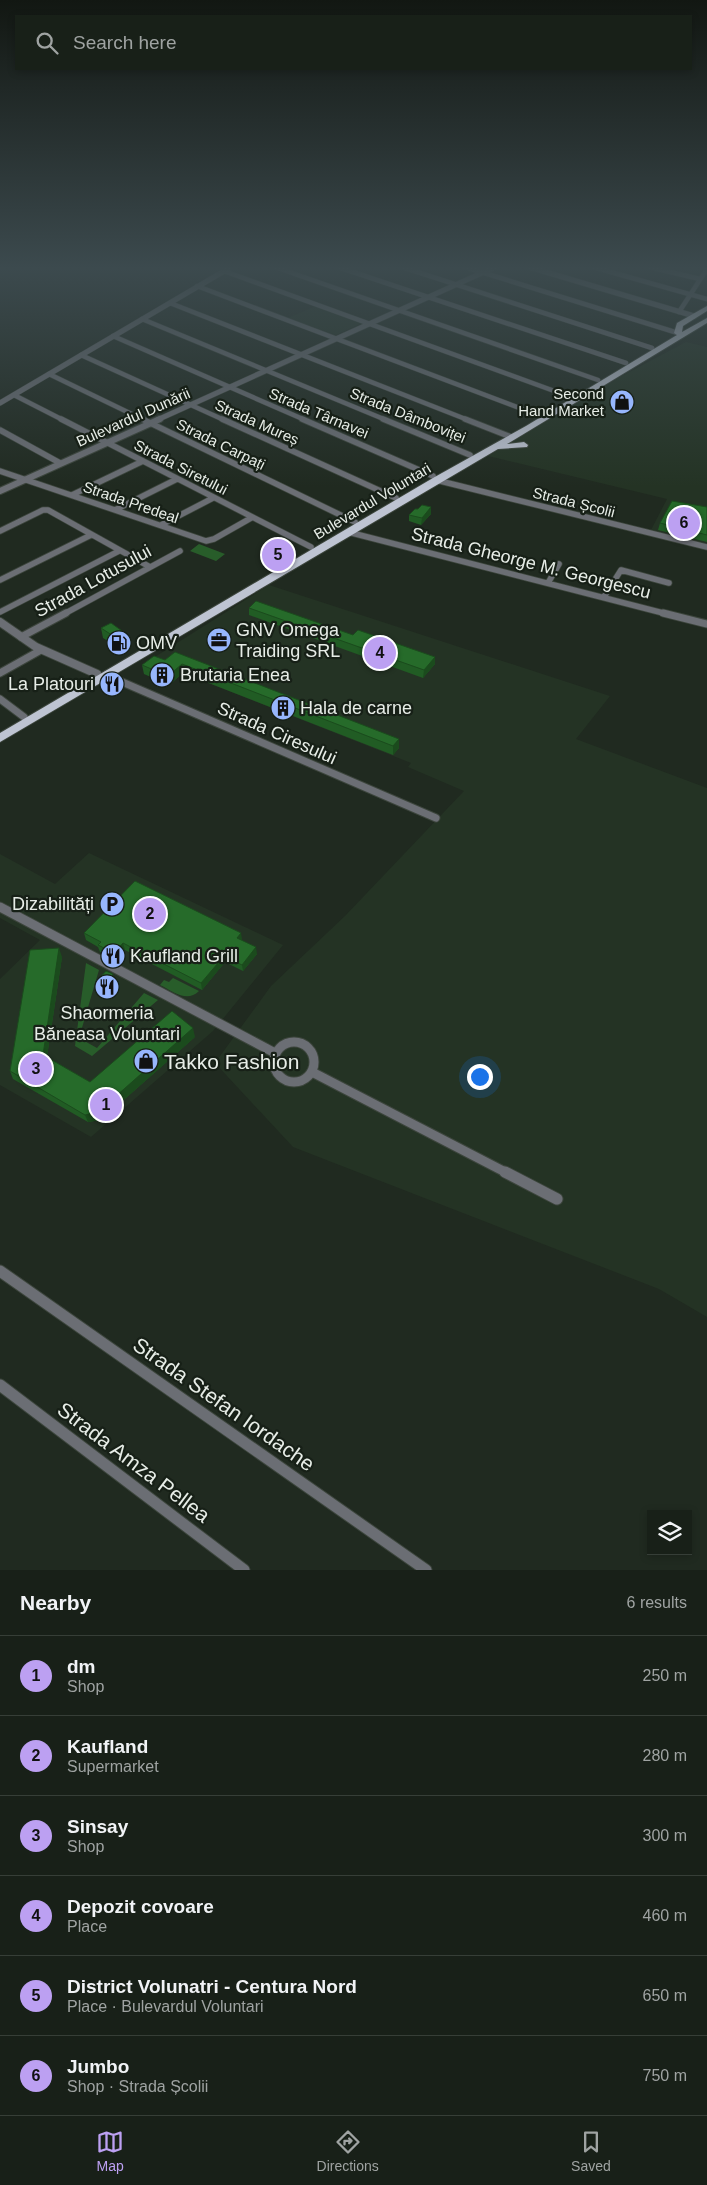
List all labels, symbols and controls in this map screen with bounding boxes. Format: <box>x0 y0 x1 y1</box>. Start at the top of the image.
search box <box>15 15 692 70</box>
icon: search <box>33 29 61 57</box>
text: Search here <box>73 32 177 53</box>
street label: Bulevardul Dunării <box>74 384 192 450</box>
street label: Strada Târnavei <box>267 384 371 442</box>
street label: Strada Dâmboviței <box>348 384 468 446</box>
place label: Second Hand Market <box>518 385 605 419</box>
shop icon: Second Hand Market <box>609 389 635 415</box>
street label: Strada Mureș <box>212 396 302 448</box>
street label: Strada Carpați <box>174 415 268 473</box>
street label: Strada Siretului <box>131 436 231 498</box>
street label: Bulevardul Voluntari <box>310 459 434 543</box>
street label: Strada Predeal <box>81 478 181 526</box>
street label: Strada Școlii <box>531 484 617 520</box>
pin: 6 <box>668 504 700 542</box>
street label: Strada Gheorge M. Georgescu <box>409 524 653 602</box>
pin: 5 <box>262 536 294 574</box>
street label: Strada Lotusului <box>31 541 155 621</box>
place label: GNV Omega Traiding SRL <box>236 620 340 661</box>
office icon: GNV Omega Traiding SRL <box>206 627 232 653</box>
fuel station icon: OMV <box>106 630 132 656</box>
place label: OMV <box>136 633 177 653</box>
pin: 4 <box>364 634 396 672</box>
building icon: Brutaria Enea <box>149 662 175 688</box>
place label: Brutaria Enea <box>180 665 291 685</box>
restaurant icon: La Platouri <box>99 671 125 697</box>
place label: La Platouri <box>8 674 94 694</box>
building icon: Hala de carne <box>270 695 296 721</box>
street label: Strada Ciresului <box>214 698 340 768</box>
place label: Hala de carne <box>300 698 412 718</box>
parking icon: Dizabilități <box>99 891 125 917</box>
place label: Dizabilități <box>12 894 94 914</box>
pin: 2 <box>134 895 166 933</box>
restaurant icon: Kaufland Grill <box>100 943 126 969</box>
place label: Kaufland Grill <box>130 946 238 966</box>
restaurant icon: Shaormeria Băneasa Voluntari <box>94 974 120 1000</box>
place label: Shaormeria Băneasa Voluntari <box>34 1003 180 1044</box>
shop icon: Takko Fashion <box>133 1048 159 1074</box>
pin: 3 <box>20 1050 52 1088</box>
place label: Takko Fashion <box>164 1050 299 1073</box>
your location <box>467 1064 493 1090</box>
pin: 1 <box>90 1086 122 1124</box>
street label: Strada Stefan Iordache <box>129 1333 319 1475</box>
street label: Strada Amza Pellea <box>53 1397 215 1527</box>
map controls <box>647 1510 692 1555</box>
button: layers <box>647 1510 692 1555</box>
text: Nearby <box>20 1591 91 1614</box>
text: 6 results <box>627 1594 687 1611</box>
text: dm <box>67 1656 96 1677</box>
text: 1 <box>32 1667 40 1684</box>
text: 250 m <box>643 1667 687 1684</box>
text: Shop <box>67 1678 104 1695</box>
text: Kaufland <box>67 1736 148 1757</box>
text: 2 <box>32 1747 40 1764</box>
text: 280 m <box>643 1747 687 1764</box>
text: Supermarket <box>67 1758 159 1775</box>
text: Sinsay <box>67 1816 128 1837</box>
text: 3 <box>32 1827 40 1844</box>
text: 300 m <box>643 1827 687 1844</box>
text: Shop <box>67 1838 104 1855</box>
text: Depozit covoare <box>67 1896 214 1917</box>
text: 4 <box>32 1907 40 1924</box>
text: 460 m <box>643 1907 687 1924</box>
text: Place <box>67 1918 107 1935</box>
text: District Volunatri - Centura Nord <box>67 1976 357 1997</box>
text: 5 <box>32 1987 40 2004</box>
text: 650 m <box>643 1987 687 2004</box>
text: Place · Bulevardul Voluntari <box>67 1998 264 2015</box>
text: Jumbo <box>67 2056 129 2077</box>
text: 6 <box>32 2067 40 2084</box>
text: 750 m <box>643 2067 687 2084</box>
text: Shop · Strada Școlii <box>67 2078 208 2095</box>
tab: Map <box>96 2128 124 2174</box>
tab: Directions <box>317 2128 379 2174</box>
tab: Saved <box>571 2128 611 2174</box>

